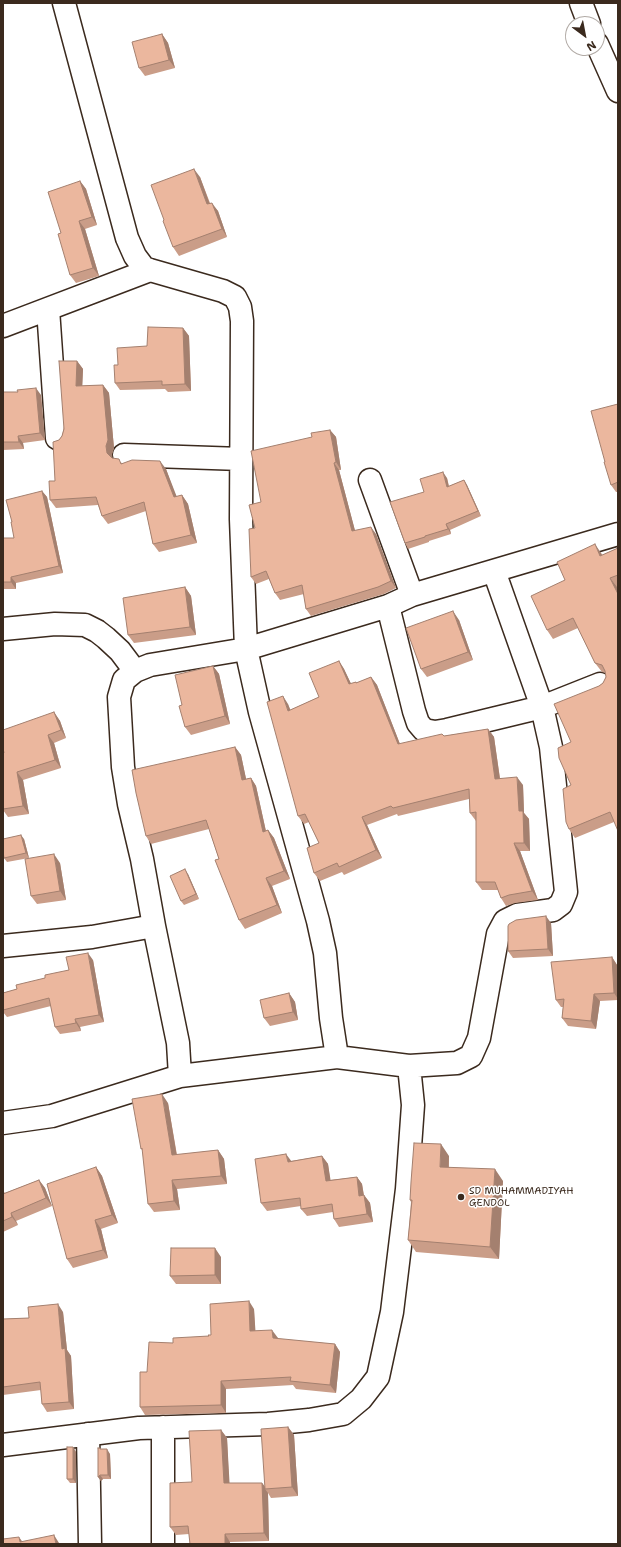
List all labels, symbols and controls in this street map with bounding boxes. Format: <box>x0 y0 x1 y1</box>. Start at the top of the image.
north arrow <box>565 16 605 56</box>
text: N <box>583 37 599 54</box>
place label: SD MUHAMMADIYAH GENDOL <box>469 1185 574 1208</box>
marker: SD MUHAMMADIYAH GENDOL <box>456 1192 466 1202</box>

